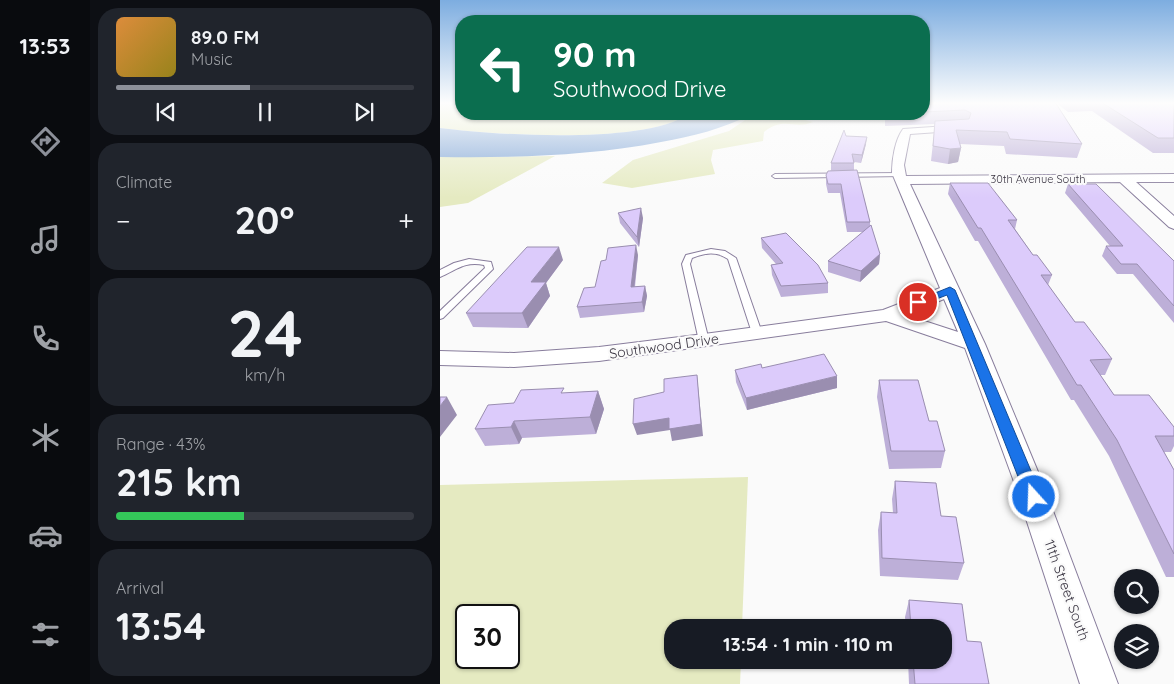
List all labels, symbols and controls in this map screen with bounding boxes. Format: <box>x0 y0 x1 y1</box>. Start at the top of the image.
text: 89.0 FM <box>191 25 259 49</box>
text: 13:53 <box>20 32 70 60</box>
text: 90 m <box>553 32 636 76</box>
icon: left <box>470 35 535 100</box>
text: Music <box>191 49 233 69</box>
text: Southwood Drive <box>553 75 727 103</box>
icon: previous <box>152 98 180 126</box>
icon: pause <box>251 98 279 126</box>
icon: next <box>350 98 378 126</box>
icon: directions <box>28 124 63 159</box>
text: Climate <box>116 172 172 192</box>
street label: 30th Avenue South <box>991 172 1085 186</box>
text: 20° <box>234 196 294 244</box>
text: − <box>116 203 131 238</box>
text: + <box>398 203 414 238</box>
icon: music <box>28 222 63 257</box>
pin <box>897 281 939 323</box>
icon: arrive <box>904 288 932 316</box>
text: 24 <box>227 292 303 373</box>
icon: phone <box>28 321 63 356</box>
street label: Southwood Drive <box>608 329 720 363</box>
text: km/h <box>245 365 285 385</box>
icon: climate <box>28 420 63 455</box>
text: Range · 43% <box>116 434 206 454</box>
text: 215 km <box>116 458 242 506</box>
position arrow <box>1007 470 1059 522</box>
icon: car <box>28 518 63 553</box>
street label: 11th Street South <box>1040 537 1094 643</box>
map controls <box>1114 569 1159 669</box>
button: search <box>1114 569 1159 614</box>
text: Arrival <box>116 578 164 598</box>
text: 13:54 <box>116 602 206 650</box>
speed limit sign: 30 <box>455 604 520 669</box>
icon: filters <box>28 617 63 652</box>
button: layers <box>1114 624 1159 669</box>
text: 13:54 · 1 min · 110 m <box>723 632 893 656</box>

